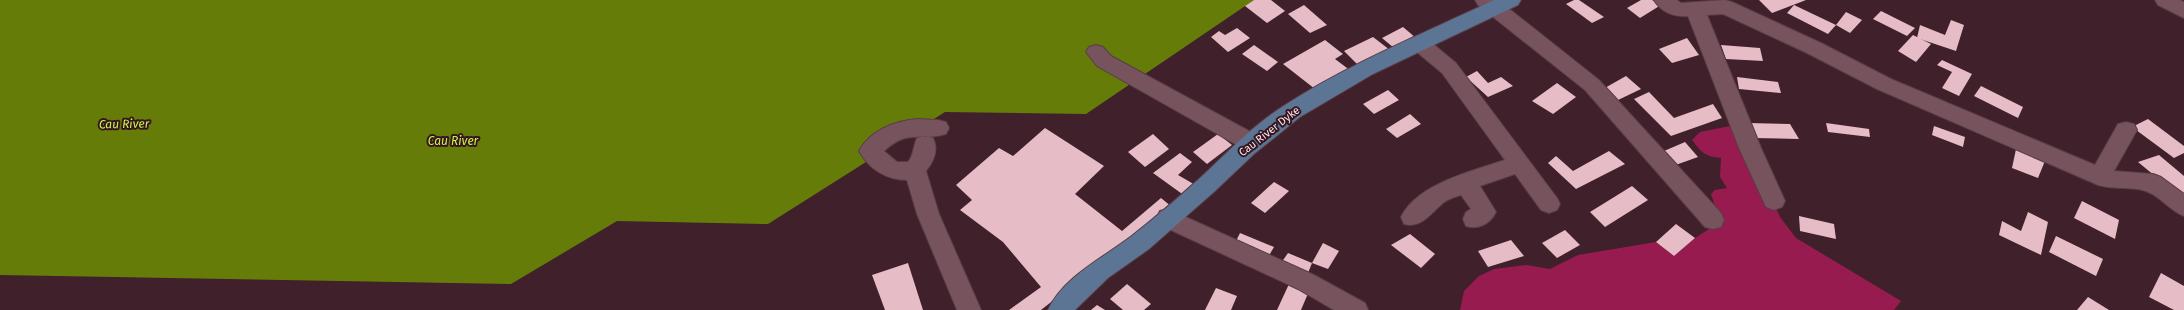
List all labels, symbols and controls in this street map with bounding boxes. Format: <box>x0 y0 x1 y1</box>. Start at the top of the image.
street label: Cau River Dyke <box>1236 104 1302 159</box>
water label: Cau River <box>99 117 150 131</box>
water label: Cau River <box>428 134 479 148</box>

